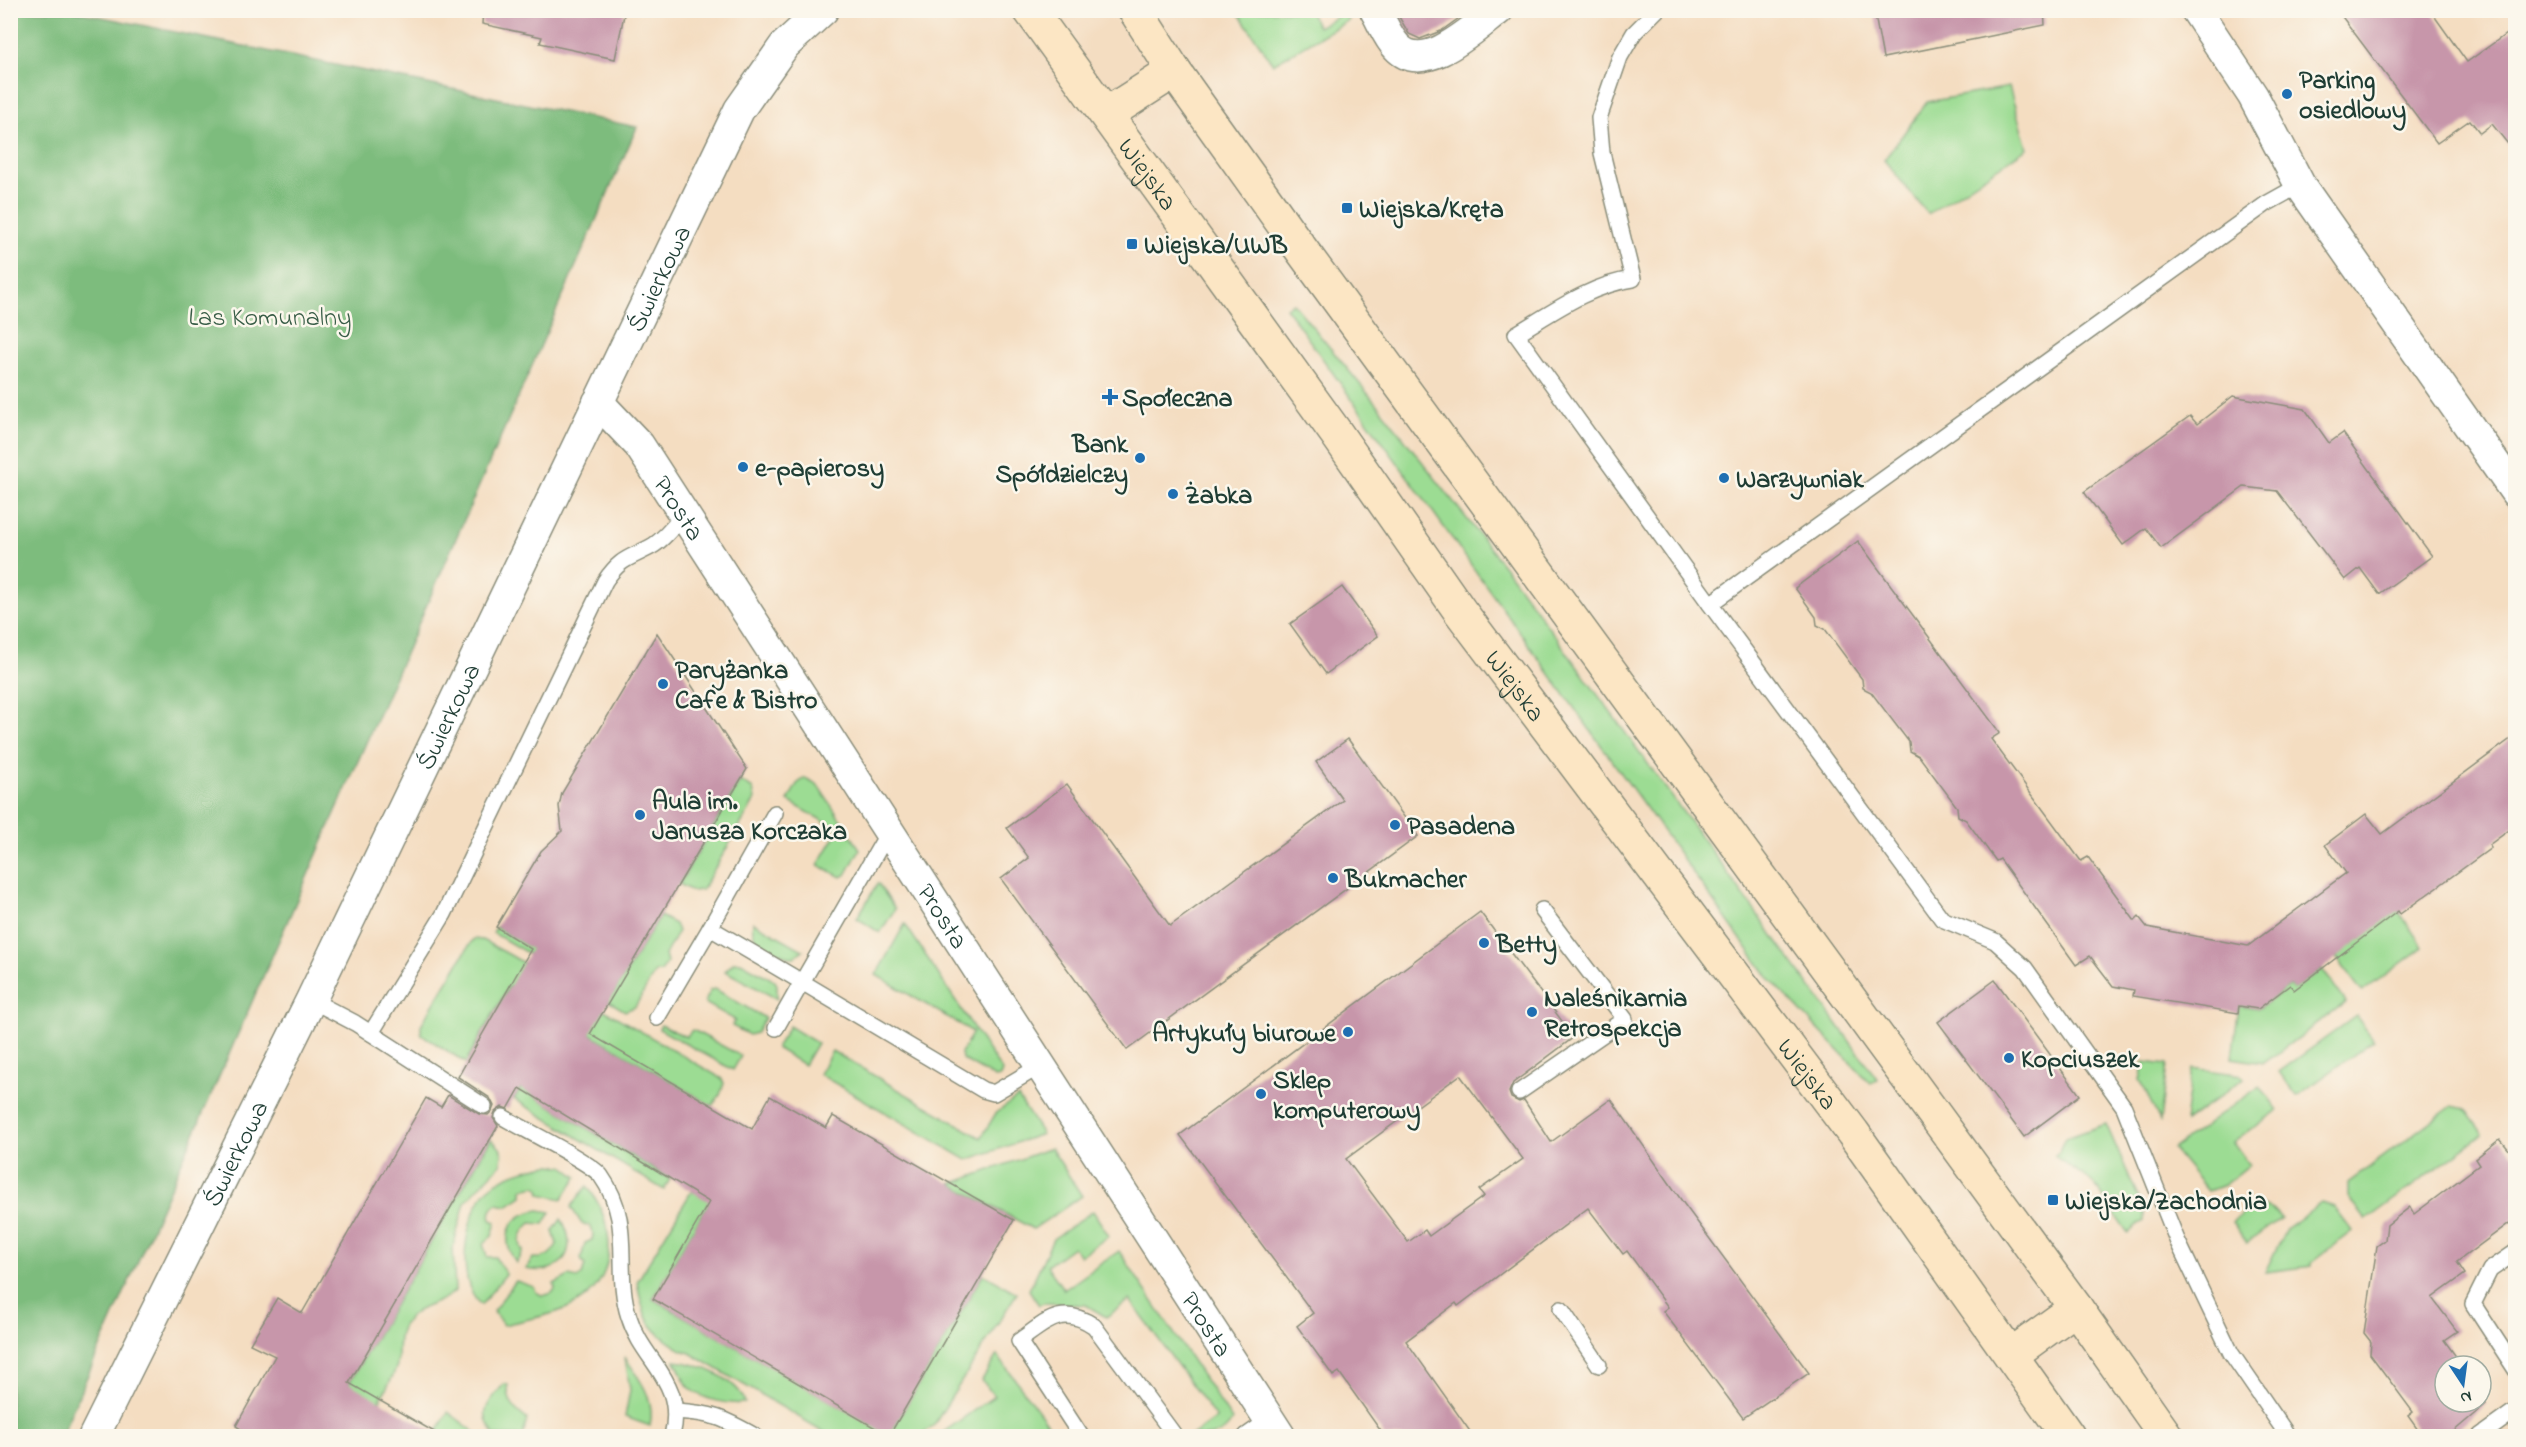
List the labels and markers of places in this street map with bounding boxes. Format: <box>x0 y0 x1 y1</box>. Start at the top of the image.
place label: Parking osiedlowy <box>2299 63 2406 131</box>
marker: Parking osiedlowy <box>2280 87 2294 101</box>
place label: Wiejska/Kręta <box>1359 192 1504 230</box>
marker: Wiejska/Kręta <box>1340 201 1354 215</box>
place label: Wiejska/UWB <box>1144 228 1288 266</box>
marker: Wiejska/UWB <box>1125 237 1139 251</box>
place label: Społeczna <box>1122 381 1232 419</box>
marker: Społeczna <box>1103 390 1117 404</box>
place label: Bank Spółdzielczy <box>995 427 1129 495</box>
place label: e-papierosy <box>755 451 884 489</box>
marker: Bank Spółdzielczy <box>1133 451 1147 465</box>
marker: e-papierosy <box>736 460 750 474</box>
place label: Warzywniak <box>1736 462 1864 500</box>
marker: Warzywniak <box>1717 471 1731 485</box>
place label: Żabka <box>1185 478 1252 516</box>
marker: Żabka <box>1166 487 1180 501</box>
place label: Paryżanka Cafe & Bistro <box>675 653 818 721</box>
marker: Paryżanka Cafe & Bistro <box>656 677 670 691</box>
place label: Aula im. Janusza Korczaka <box>652 784 847 852</box>
marker: Aula im. Janusza Korczaka <box>633 808 647 822</box>
place label: Pasadena <box>1407 809 1515 847</box>
marker: Pasadena <box>1388 818 1402 832</box>
place label: Bukmacher <box>1344 862 1467 900</box>
marker: Bukmacher <box>1326 871 1340 885</box>
place label: Betty <box>1495 927 1557 965</box>
marker: Betty <box>1477 936 1491 950</box>
place label: Naleśnikarnia Retrospekcja <box>1544 981 1687 1049</box>
marker: Naleśnikarnia Retrospekcja <box>1525 1005 1539 1019</box>
place label: Artykuły biurowe <box>1152 1016 1337 1054</box>
marker: Artykuły biurowe <box>1341 1025 1355 1039</box>
place label: Kopciuszek <box>2021 1042 2140 1080</box>
marker: Kopciuszek <box>2002 1051 2016 1065</box>
place label: Sklep komputerowy <box>1273 1063 1421 1131</box>
marker: Sklep komputerowy <box>1254 1087 1268 1101</box>
place label: Wiejska/Zachodnia <box>2065 1184 2267 1222</box>
marker: Wiejska/Zachodnia <box>2046 1193 2060 1207</box>

